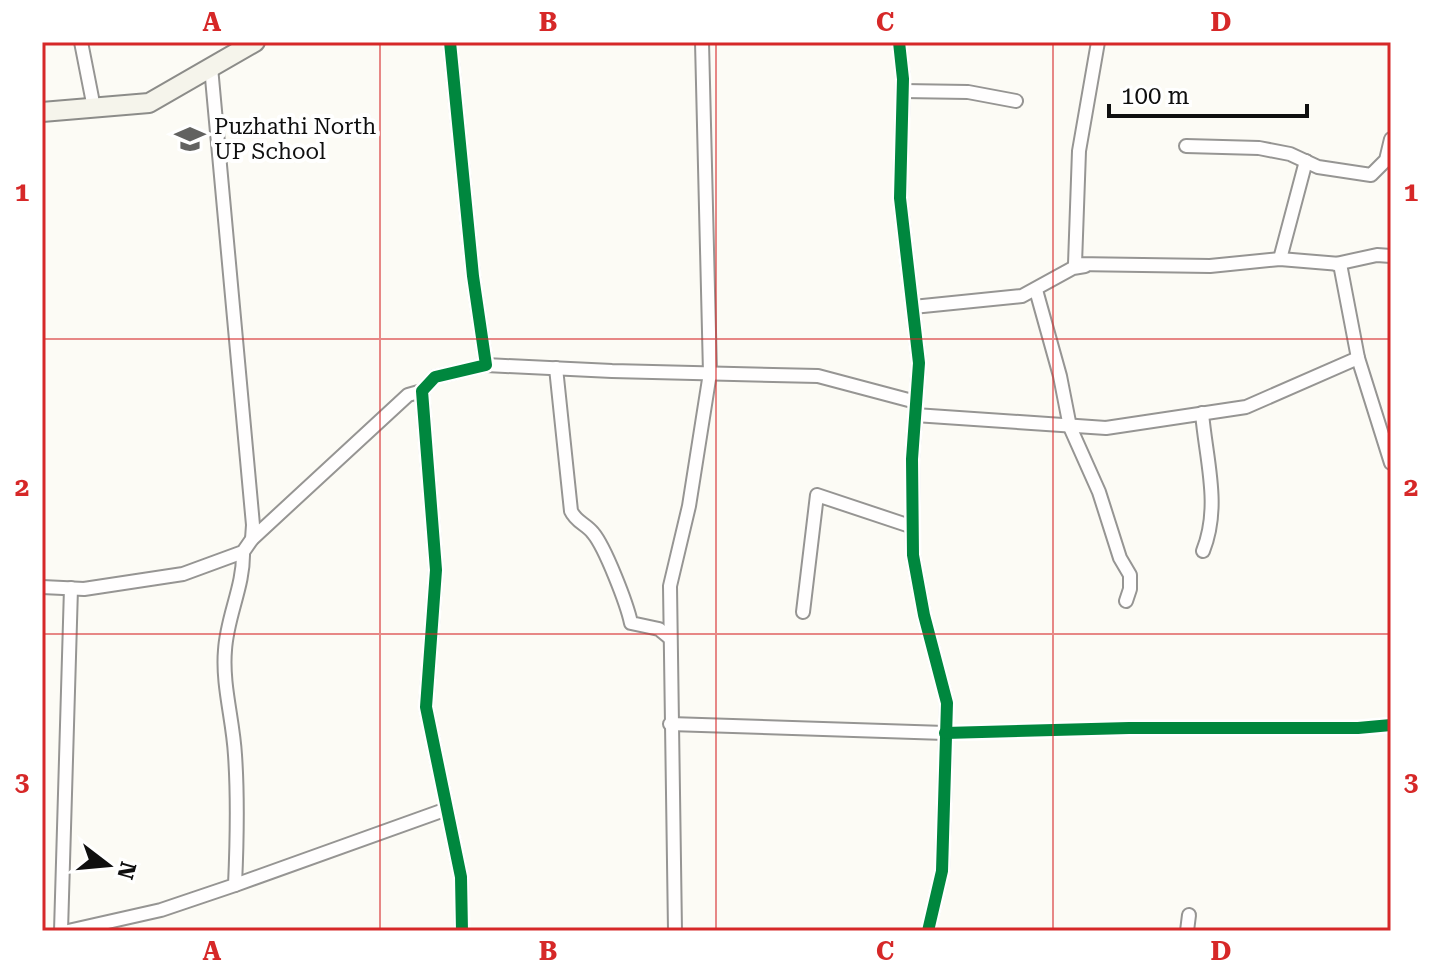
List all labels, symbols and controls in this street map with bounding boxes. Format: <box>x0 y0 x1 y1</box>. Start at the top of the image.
text: A <box>203 7 222 37</box>
text: B <box>539 7 557 37</box>
text: C <box>876 7 894 37</box>
text: D <box>1211 7 1231 37</box>
scale bar <box>1109 68 1307 118</box>
text: 100 m <box>1121 82 1189 110</box>
place label: Puzhathi North UP School <box>214 114 376 164</box>
school or university icon: Puzhathi North UP School <box>173 122 207 156</box>
text: 1 <box>15 177 29 207</box>
text: 1 <box>1404 177 1418 207</box>
text: 2 <box>15 472 29 502</box>
text: 2 <box>1404 472 1418 502</box>
text: 3 <box>15 767 29 797</box>
text: 3 <box>1404 767 1418 797</box>
north arrow <box>68 825 148 905</box>
text: N <box>112 859 141 882</box>
text: A <box>203 936 222 966</box>
text: B <box>539 936 557 966</box>
text: C <box>876 936 894 966</box>
text: D <box>1211 936 1231 966</box>

